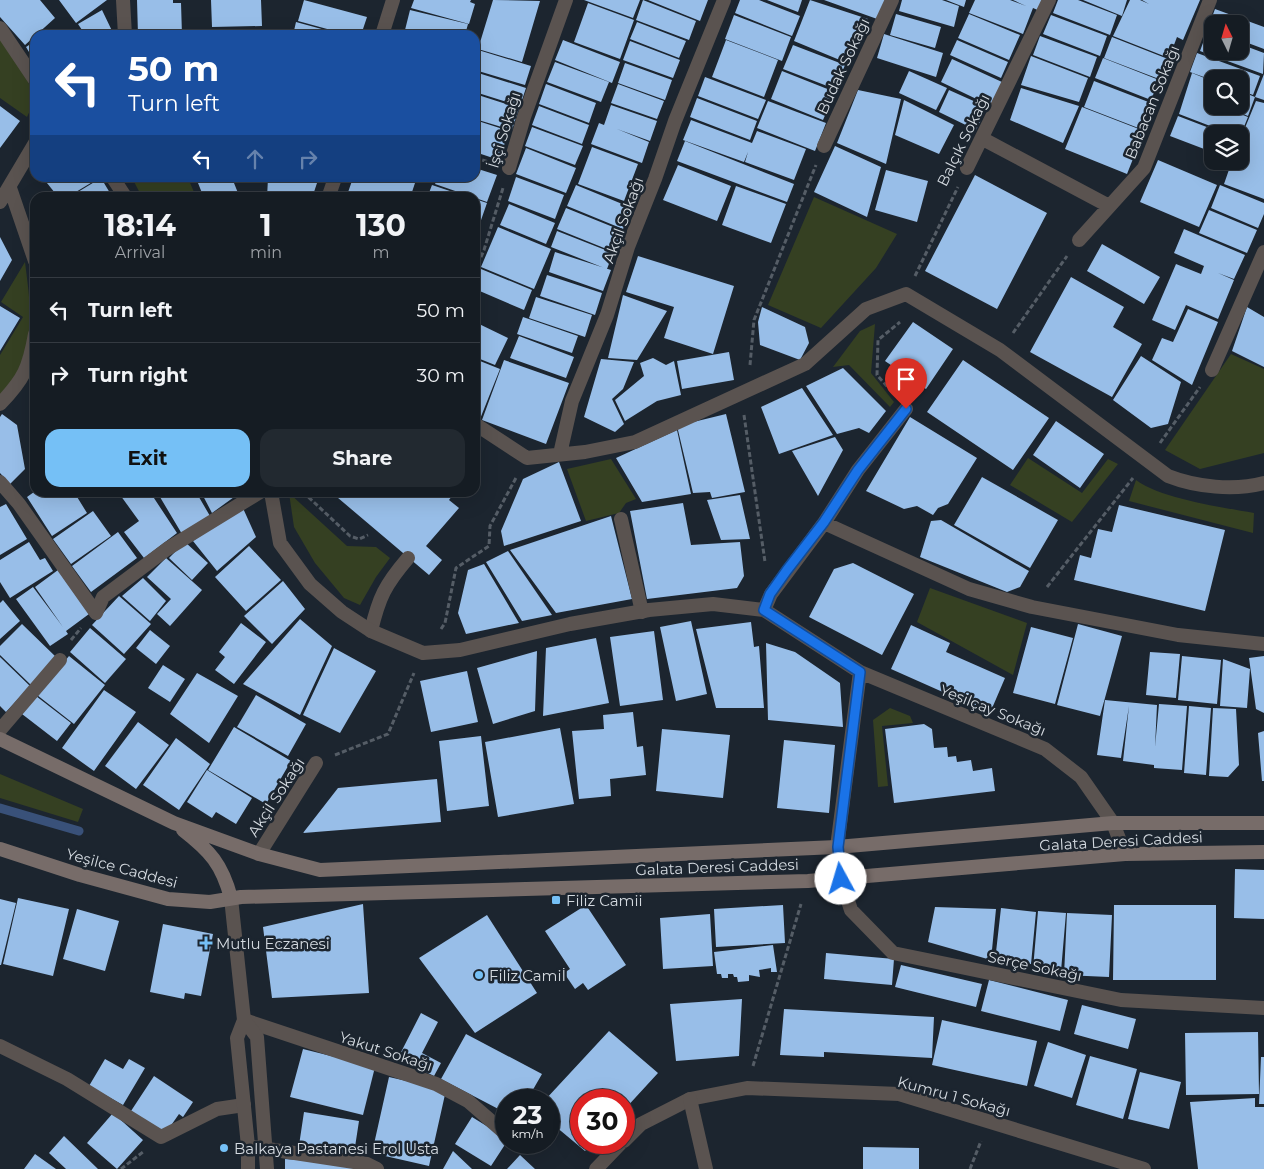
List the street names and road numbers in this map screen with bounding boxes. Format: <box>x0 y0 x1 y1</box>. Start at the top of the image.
street label: Budak Sokağı <box>812 15 874 117</box>
street label: Babacan Sokağı <box>1121 42 1183 162</box>
street label: İşçi Sokağı <box>483 90 525 170</box>
street label: Balçık Sokağı <box>933 91 993 189</box>
street label: Akçil Sokağı <box>599 174 647 266</box>
street label: Yeşilçay Sokağı <box>937 680 1049 740</box>
street label: Akçil Sokağı <box>243 754 309 840</box>
street label: Galata Deresi Caddesi <box>1039 827 1203 855</box>
street label: Yeşilce Caddesi <box>64 844 180 892</box>
street label: Galata Deresi Caddesi <box>635 855 799 879</box>
street label: Serçe Sokağı <box>986 947 1084 985</box>
street label: Yakut Sokağı <box>337 1027 435 1075</box>
street label: Kumru 1 Sokağı <box>895 1072 1013 1120</box>

